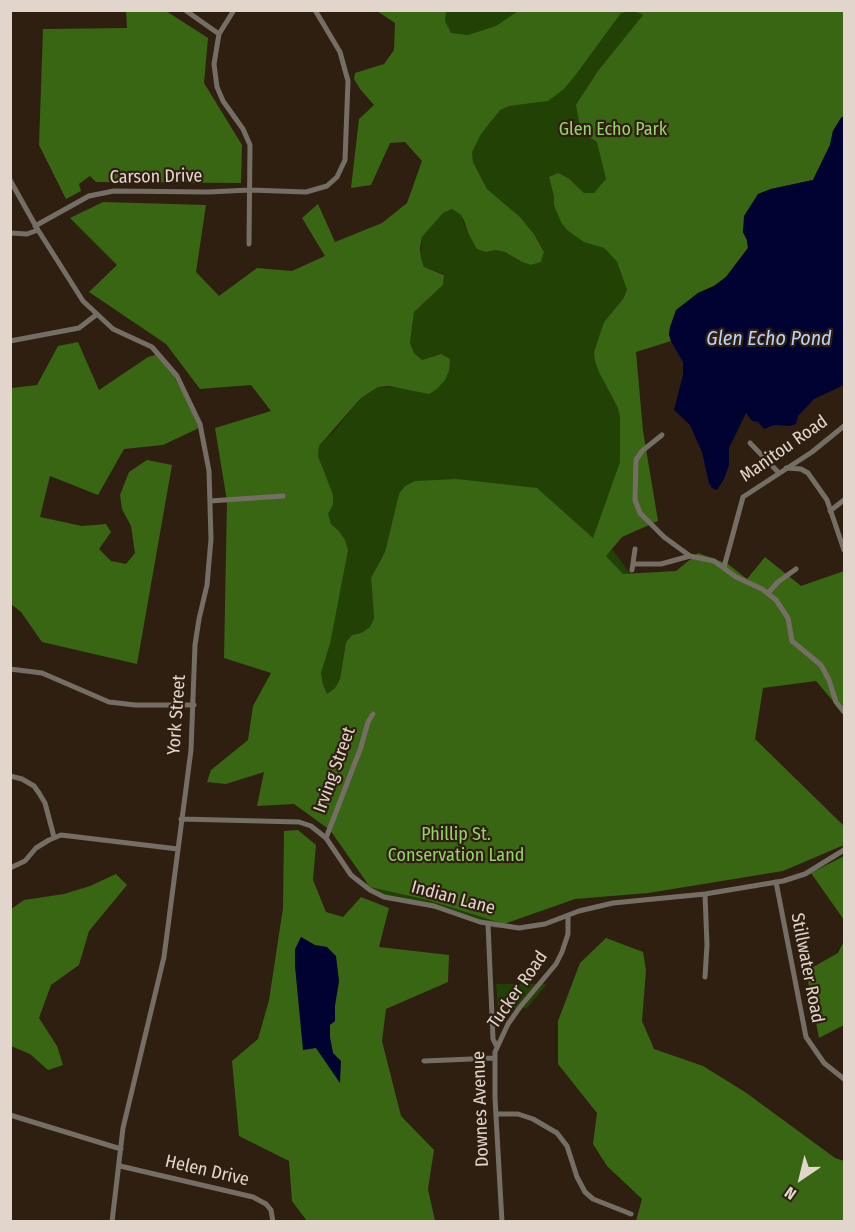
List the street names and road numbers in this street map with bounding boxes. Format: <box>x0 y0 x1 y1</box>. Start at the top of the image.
street label: Carson Drive <box>109 165 203 189</box>
street label: Manitou Road <box>736 411 832 487</box>
street label: York Street <box>163 674 191 756</box>
street label: Irving Street <box>309 724 361 816</box>
street label: Indian Lane <box>409 876 497 920</box>
street label: Stillwater Road <box>786 911 828 1025</box>
street label: Tucker Road <box>483 947 553 1033</box>
street label: Downes Avenue <box>468 1051 494 1167</box>
street label: Helen Drive <box>163 1151 251 1191</box>

